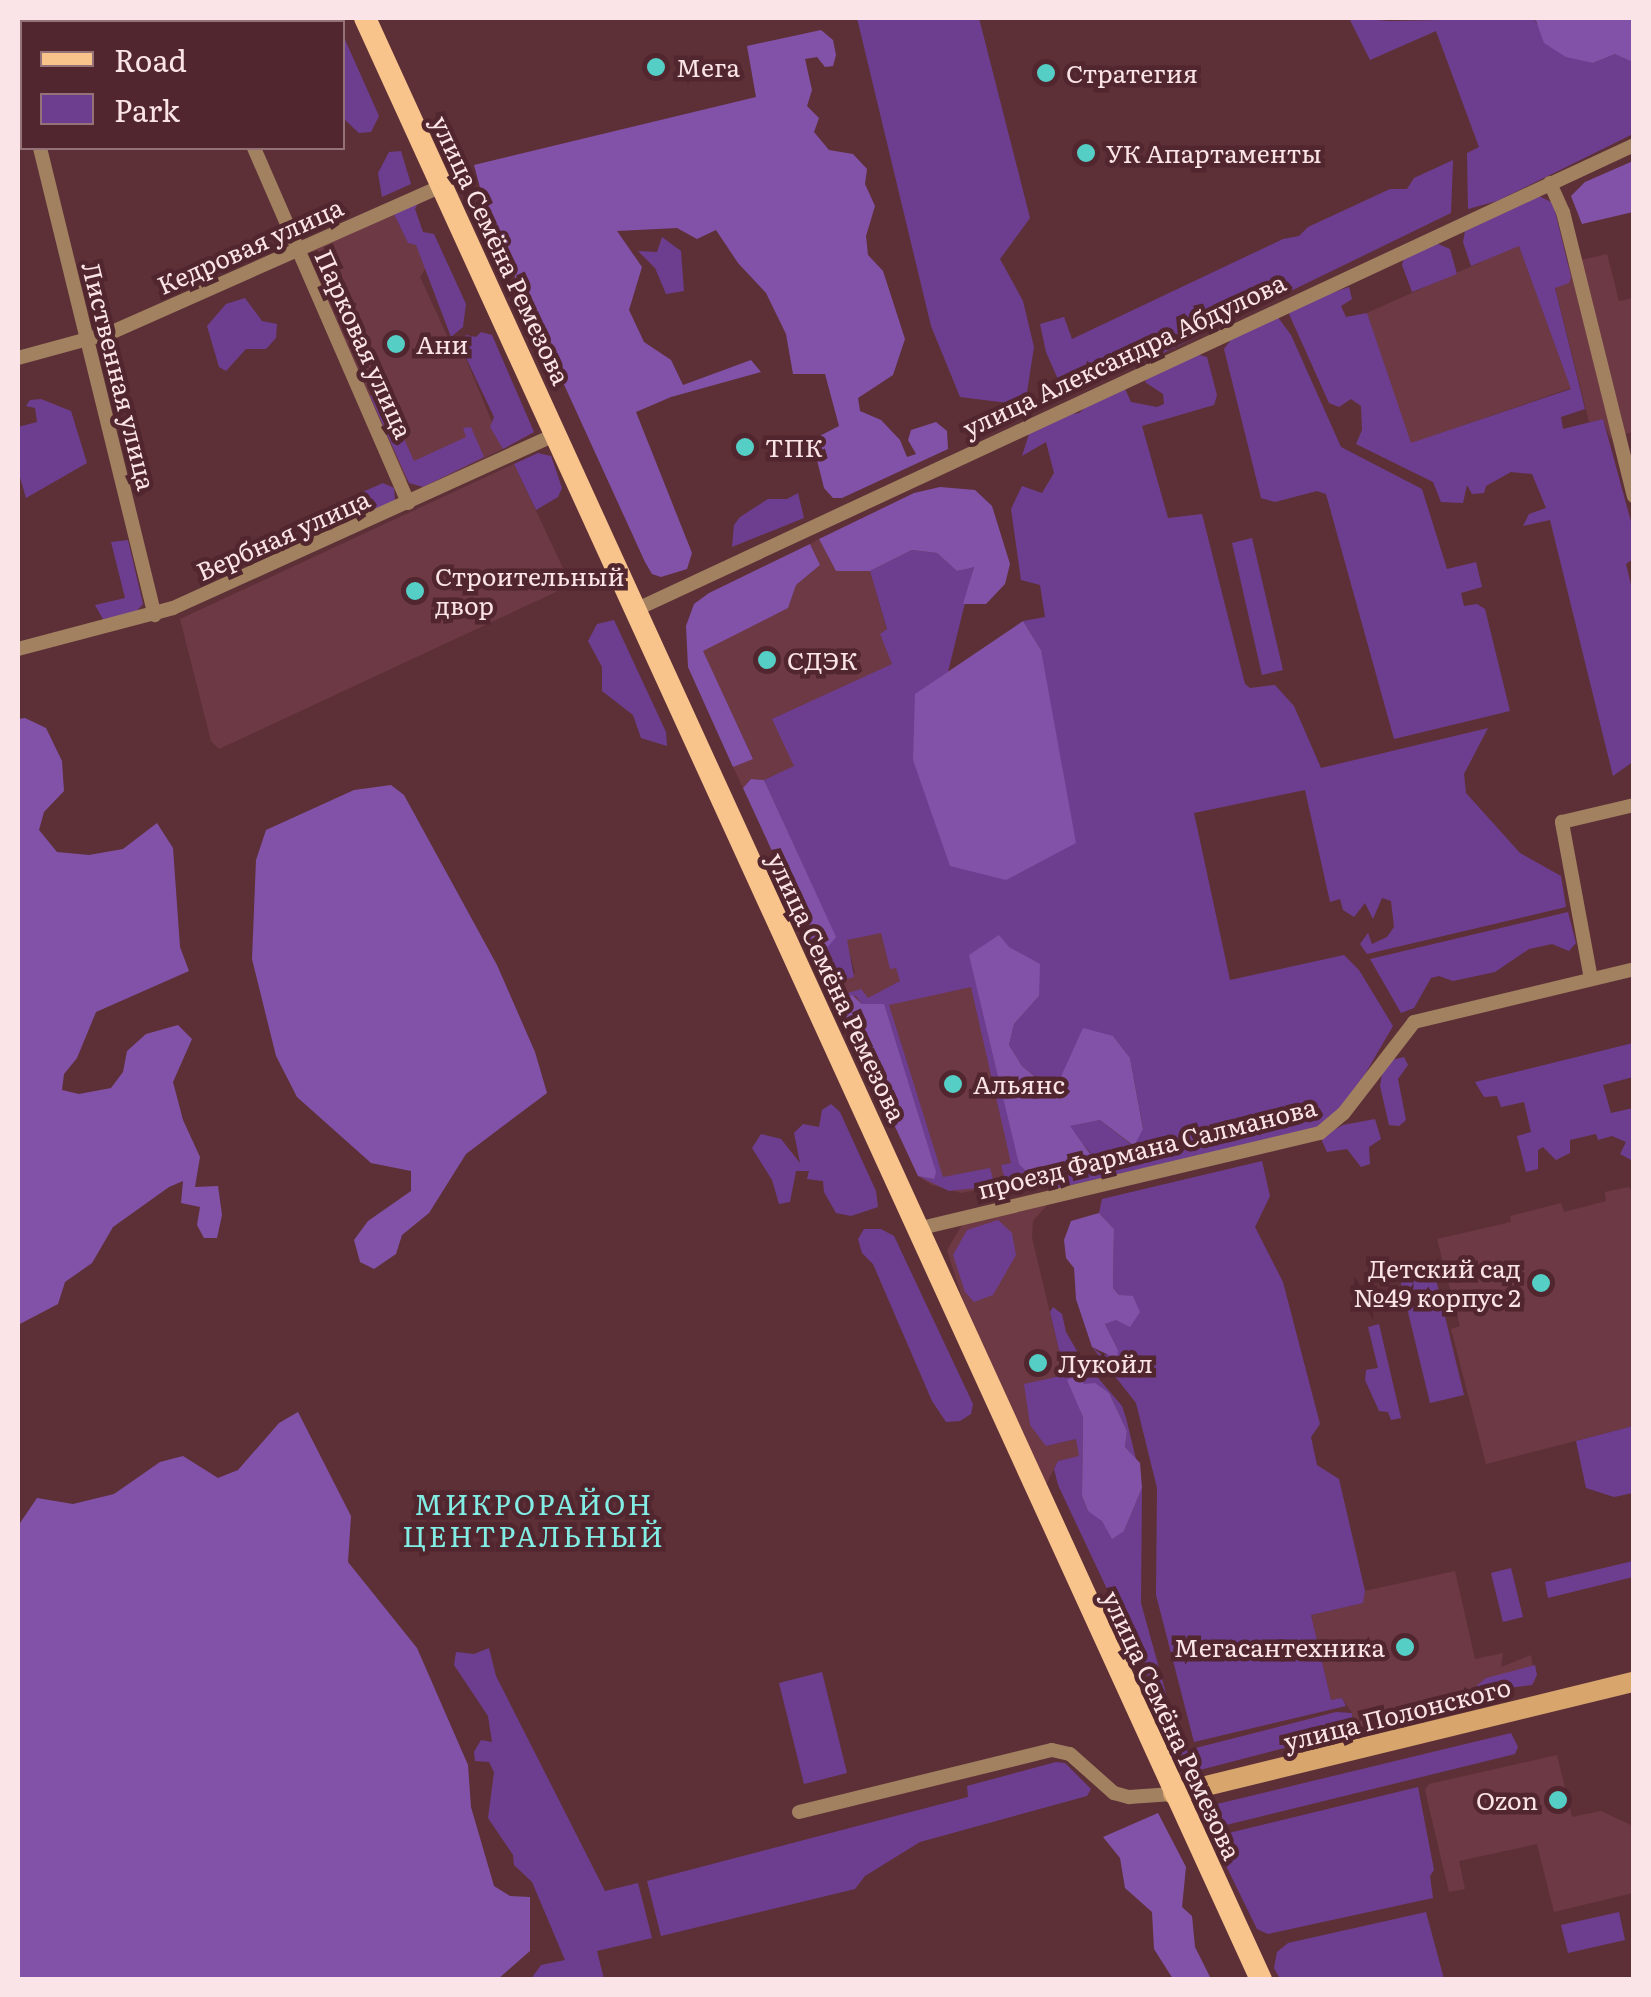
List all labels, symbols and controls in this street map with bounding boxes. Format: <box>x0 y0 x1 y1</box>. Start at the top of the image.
legend <box>20 20 345 150</box>
text: Road <box>114 37 187 81</box>
place label: Мега <box>676 52 740 82</box>
marker: Мега <box>645 56 667 78</box>
place label: Стратегия <box>1066 58 1198 88</box>
marker: Стратегия <box>1035 62 1057 84</box>
text: Park <box>114 87 180 131</box>
street label: улица Семёна Ремезова <box>425 111 577 389</box>
place label: УК Апартаменты <box>1106 138 1322 168</box>
marker: УК Апартаменты <box>1075 142 1097 164</box>
street label: Кедровая улица <box>152 192 348 300</box>
street label: Парковая улица <box>309 245 419 443</box>
street label: Лиственная улица <box>76 259 162 493</box>
street label: улица Александра Абдулова <box>958 267 1290 443</box>
place label: Ани <box>416 329 468 359</box>
marker: Ани <box>385 333 407 355</box>
place label: ТПК <box>765 432 823 462</box>
marker: ТПК <box>734 436 756 458</box>
street label: Вербная улица <box>192 483 374 587</box>
place label: Строительный двор <box>435 562 625 621</box>
marker: Строительный двор <box>404 580 426 602</box>
place label: СДЭК <box>787 645 857 675</box>
marker: СДЭК <box>756 649 778 671</box>
street label: улица Семёна Ремезова <box>761 848 913 1126</box>
place label: Альянс <box>973 1069 1065 1099</box>
marker: Альянс <box>942 1073 964 1095</box>
street label: проезд Фармана Салманова <box>974 1091 1320 1205</box>
place label: Детский сад №49 корпус 2 <box>1353 1254 1521 1313</box>
marker: Детский сад №49 корпус 2 <box>1530 1272 1552 1294</box>
place label: Лукойл <box>1058 1348 1153 1378</box>
marker: Лукойл <box>1027 1352 1049 1374</box>
district label: МИКРОРАЙОН ЦЕНТРАЛЬНЫЙ <box>402 1486 666 1552</box>
street label: улица Семёна Ремезова <box>1096 1586 1248 1864</box>
place label: Мегасантехника <box>1174 1632 1385 1662</box>
marker: Мегасантехника <box>1394 1636 1416 1658</box>
street label: улица Полонского <box>1280 1671 1514 1757</box>
place label: Ozon <box>1476 1785 1538 1815</box>
marker: Ozon <box>1547 1789 1569 1811</box>

